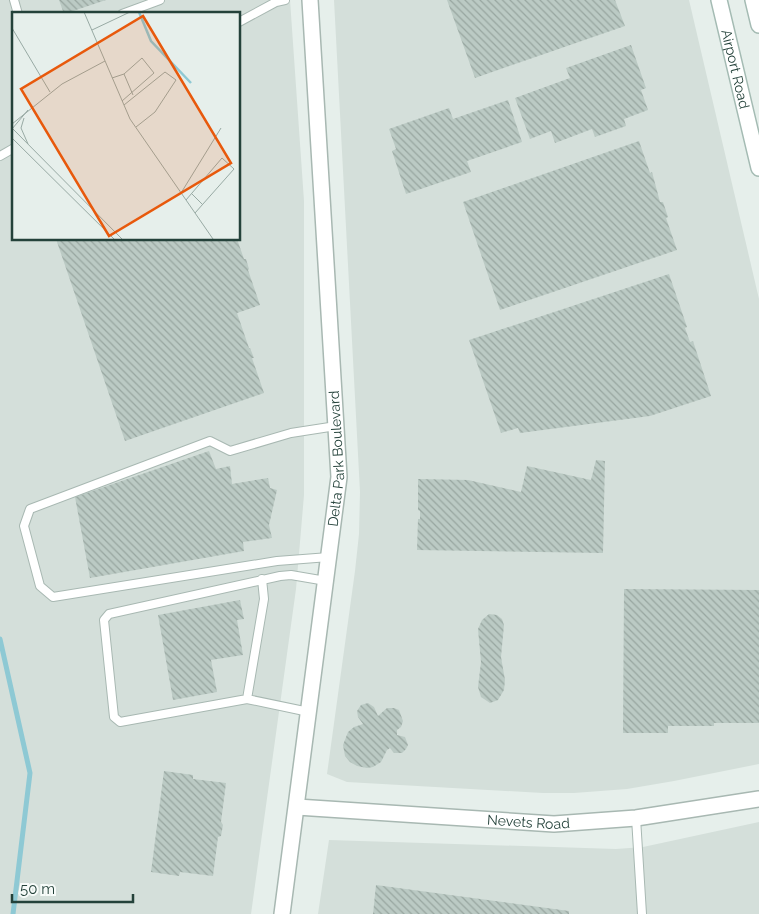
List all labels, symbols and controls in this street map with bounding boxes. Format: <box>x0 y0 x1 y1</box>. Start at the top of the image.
inset map <box>12 12 240 240</box>
street label: Airport Road <box>718 28 753 110</box>
street label: Delta Park Boulevard <box>325 390 347 528</box>
street label: Nevets Road <box>487 812 570 832</box>
scale bar <box>12 872 134 904</box>
text: 50 m <box>20 880 55 898</box>

